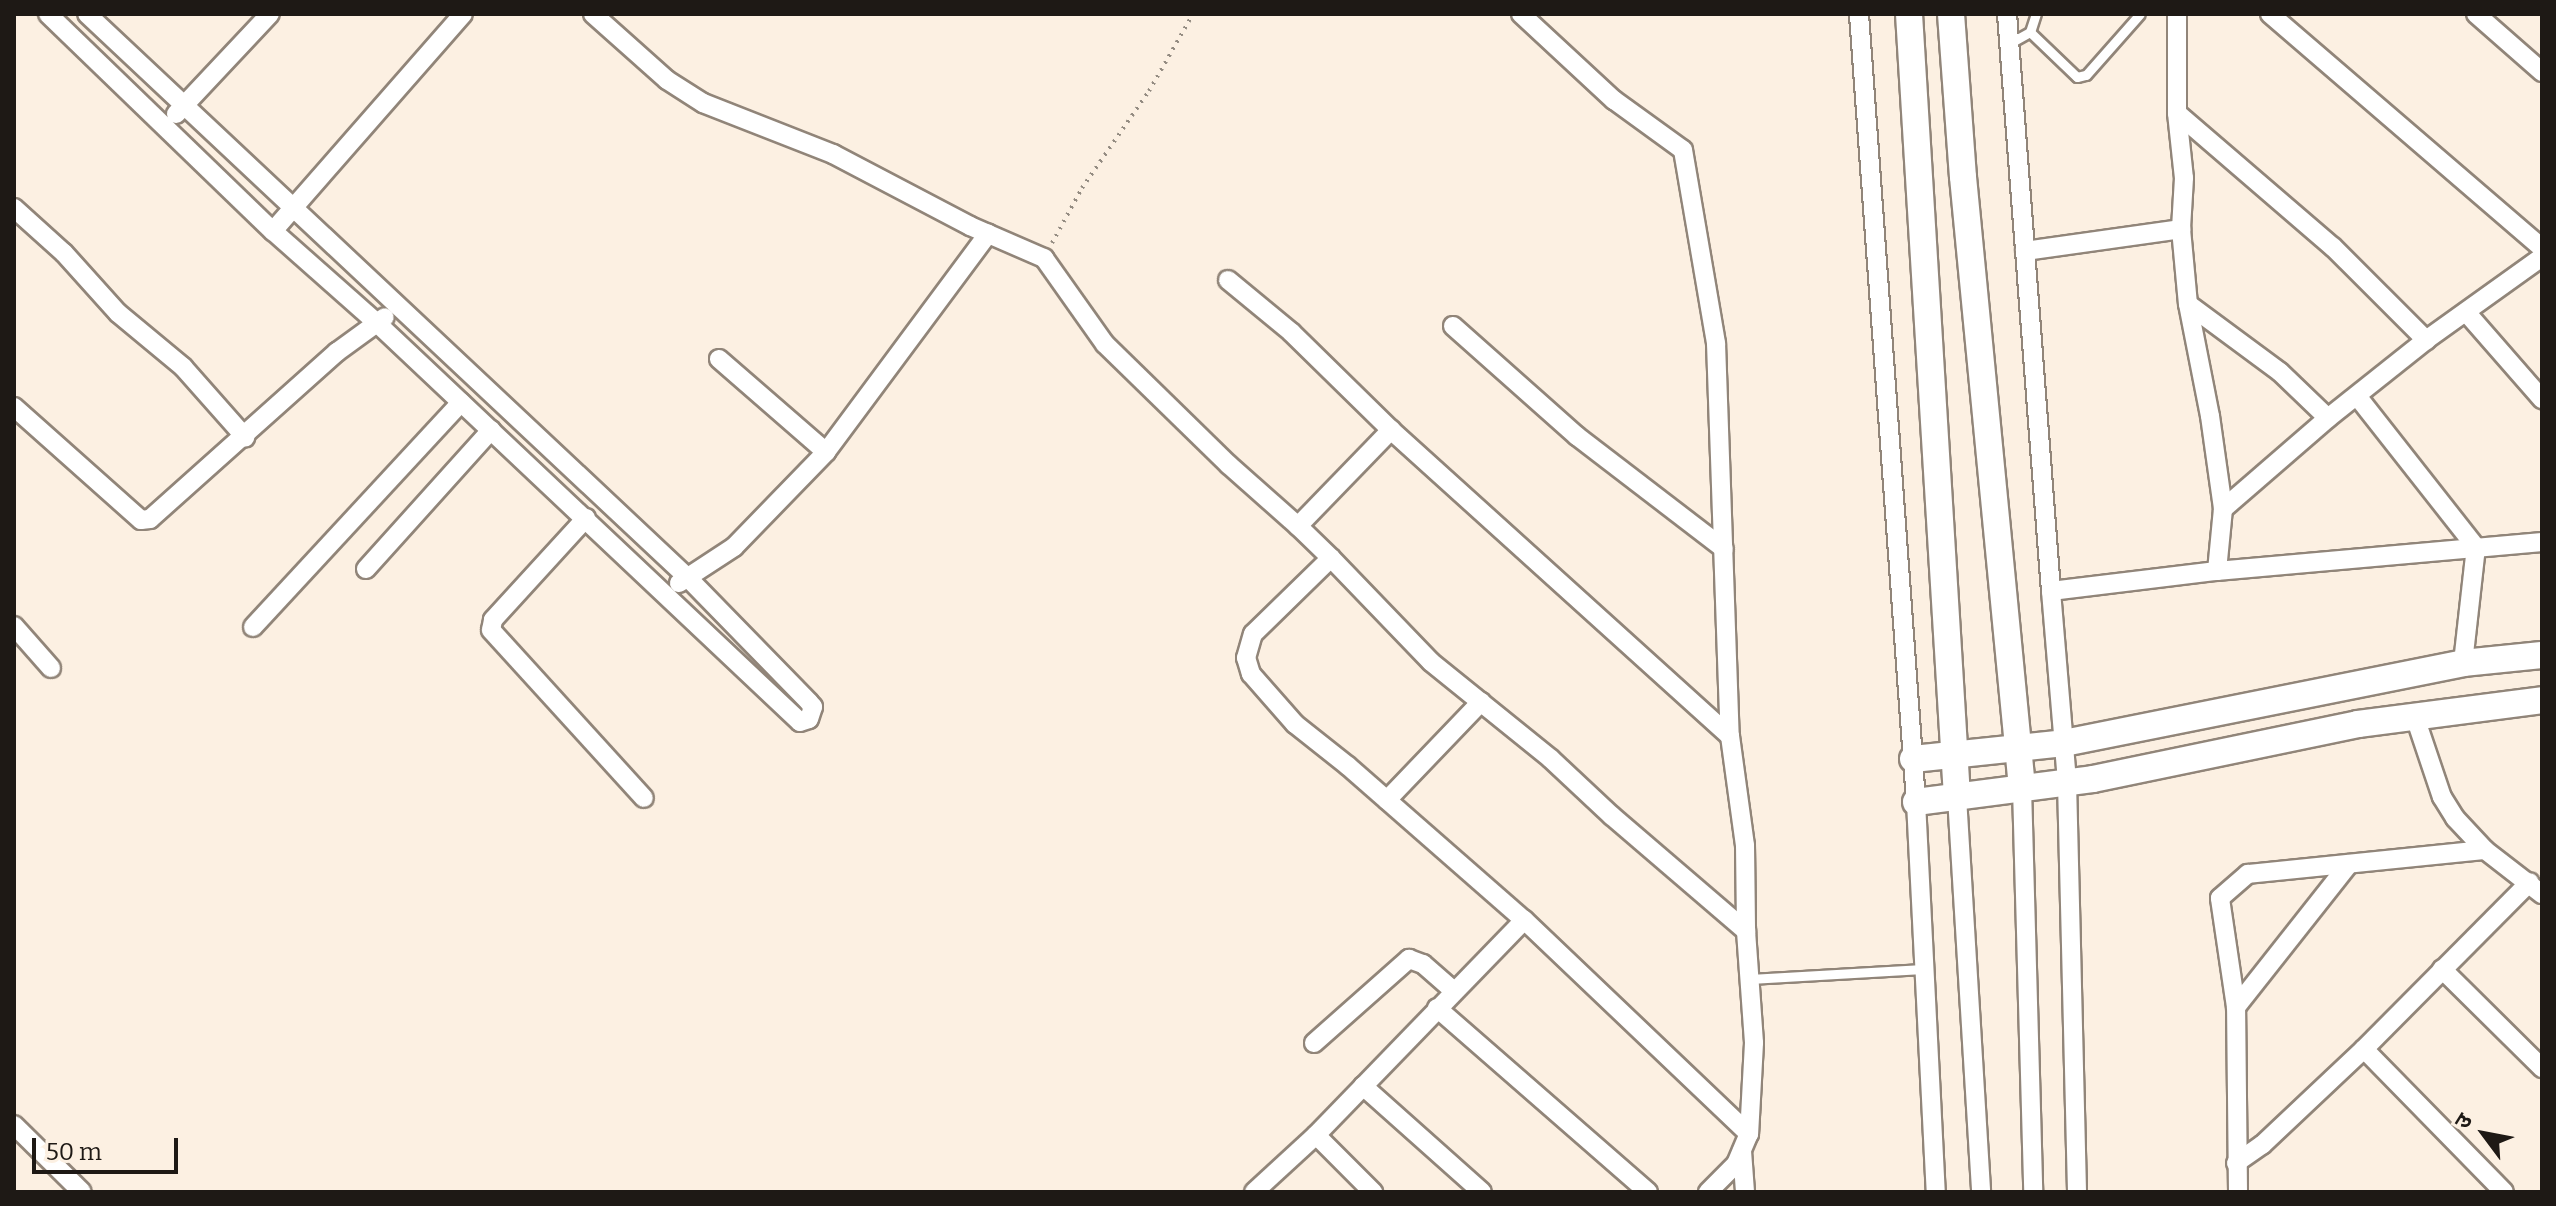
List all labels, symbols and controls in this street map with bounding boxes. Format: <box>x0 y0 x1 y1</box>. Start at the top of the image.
north arrow <box>2444 1094 2524 1174</box>
text: उ <box>2448 1108 2478 1134</box>
scale bar <box>36 1122 182 1172</box>
text: 50 m <box>46 1138 102 1166</box>

